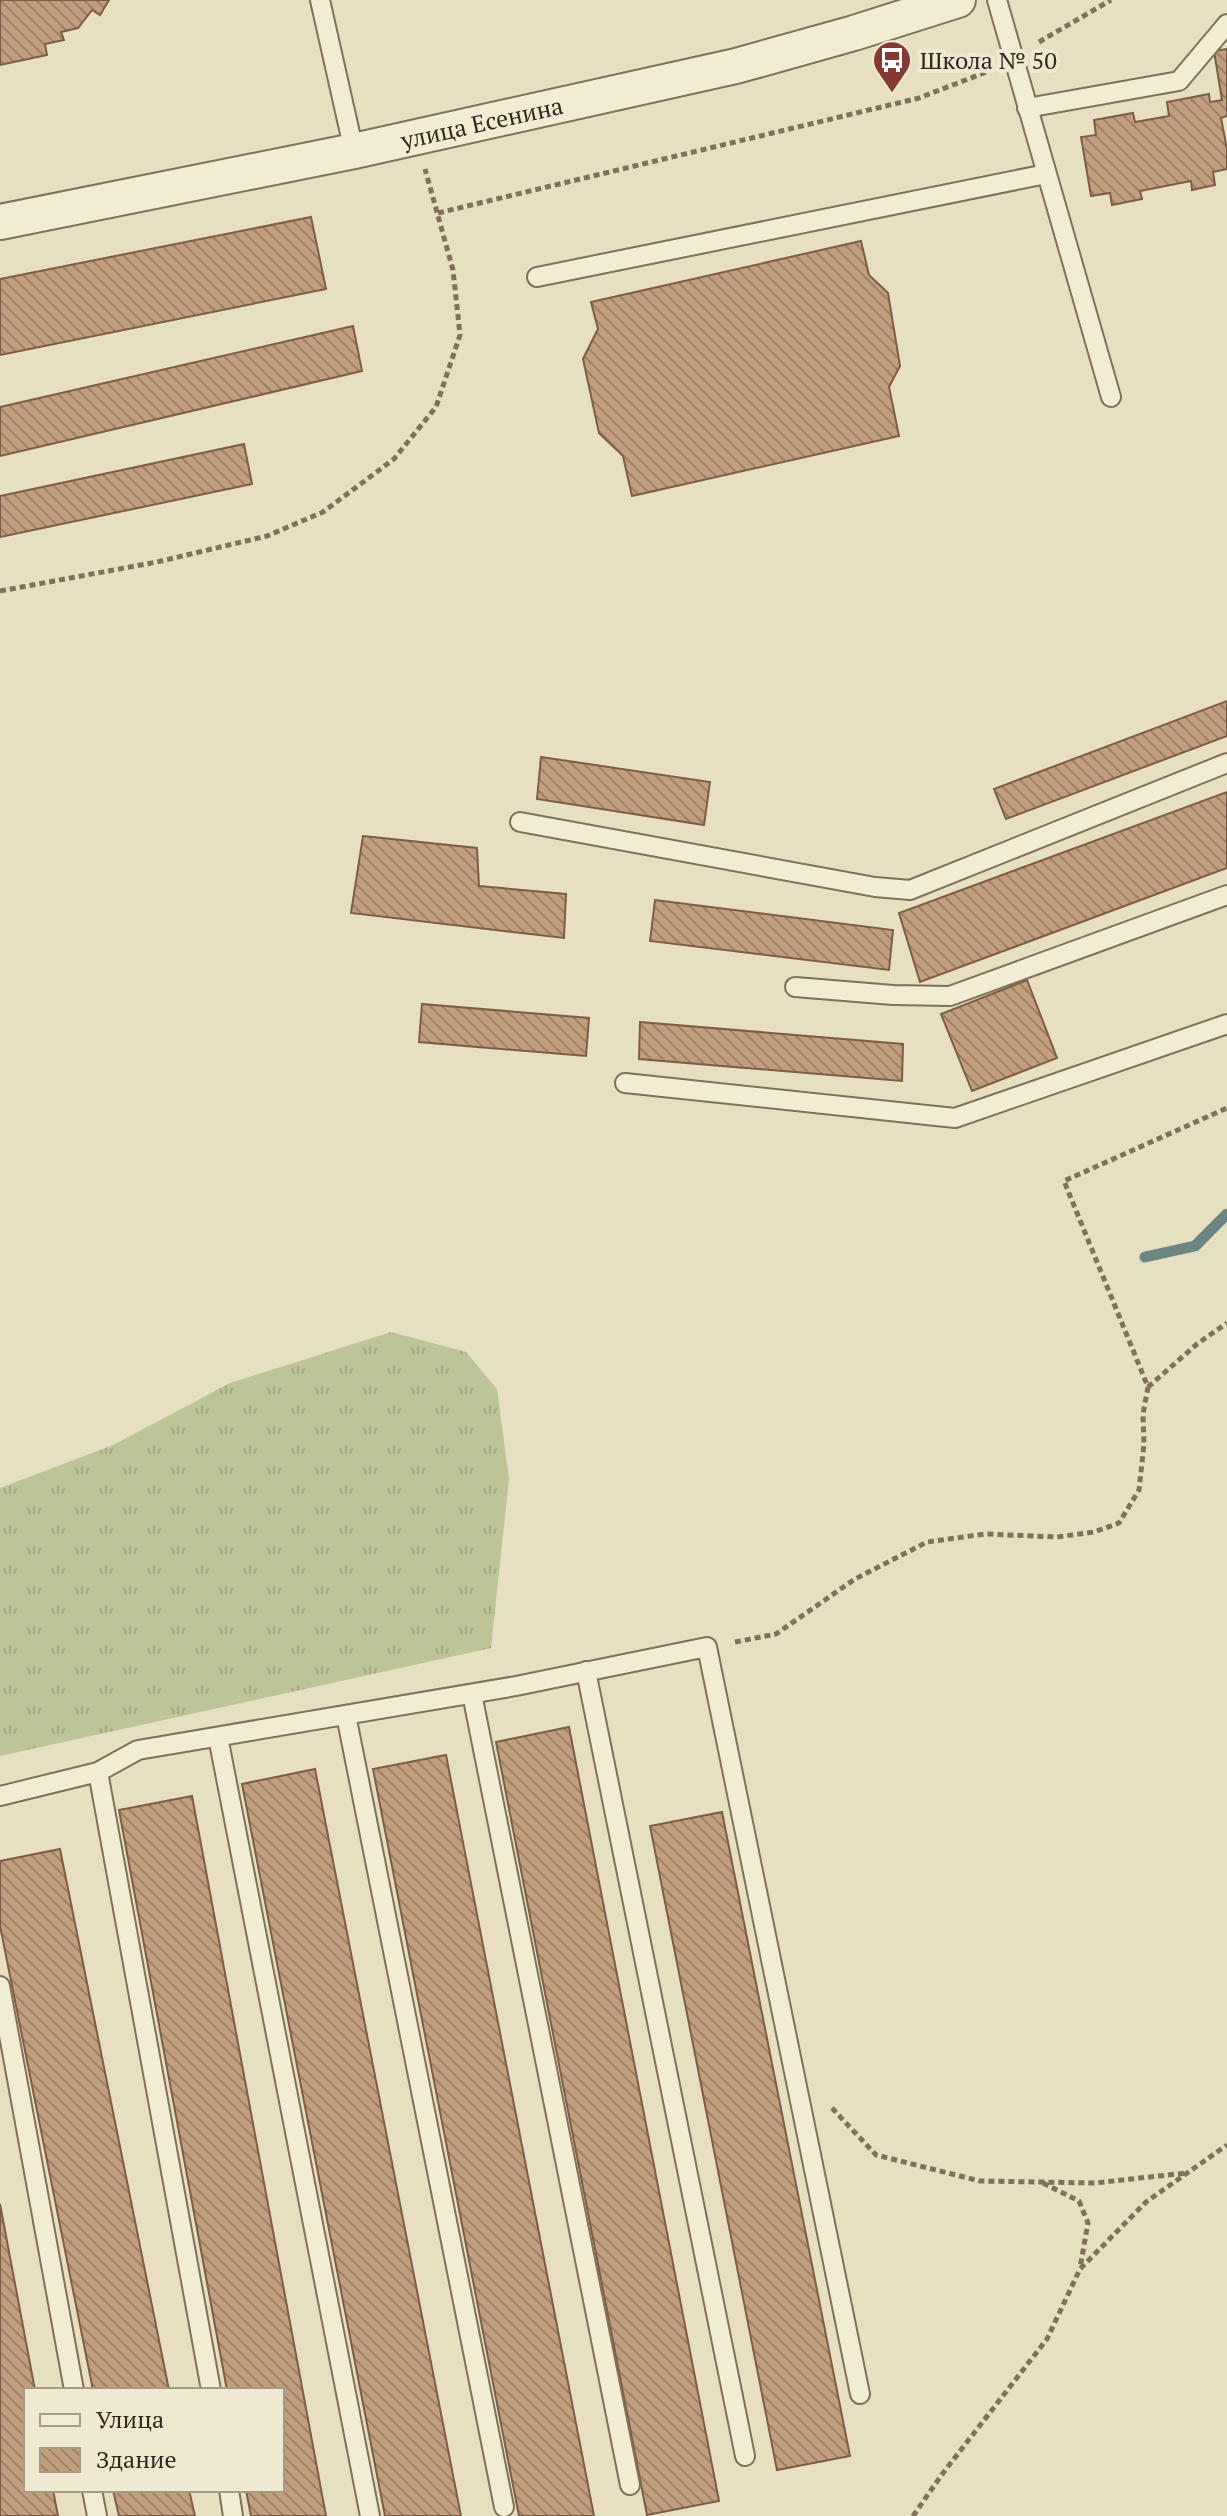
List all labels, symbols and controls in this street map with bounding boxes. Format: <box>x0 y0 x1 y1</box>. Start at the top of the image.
bus stop icon: Школа № 50 <box>871 39 913 94</box>
place label: Школа № 50 <box>920 44 1057 76</box>
street label: улица Есенина <box>397 89 566 156</box>
legend <box>24 2388 284 2492</box>
text: Улица <box>96 2403 164 2435</box>
text: Здание <box>96 2443 177 2475</box>

